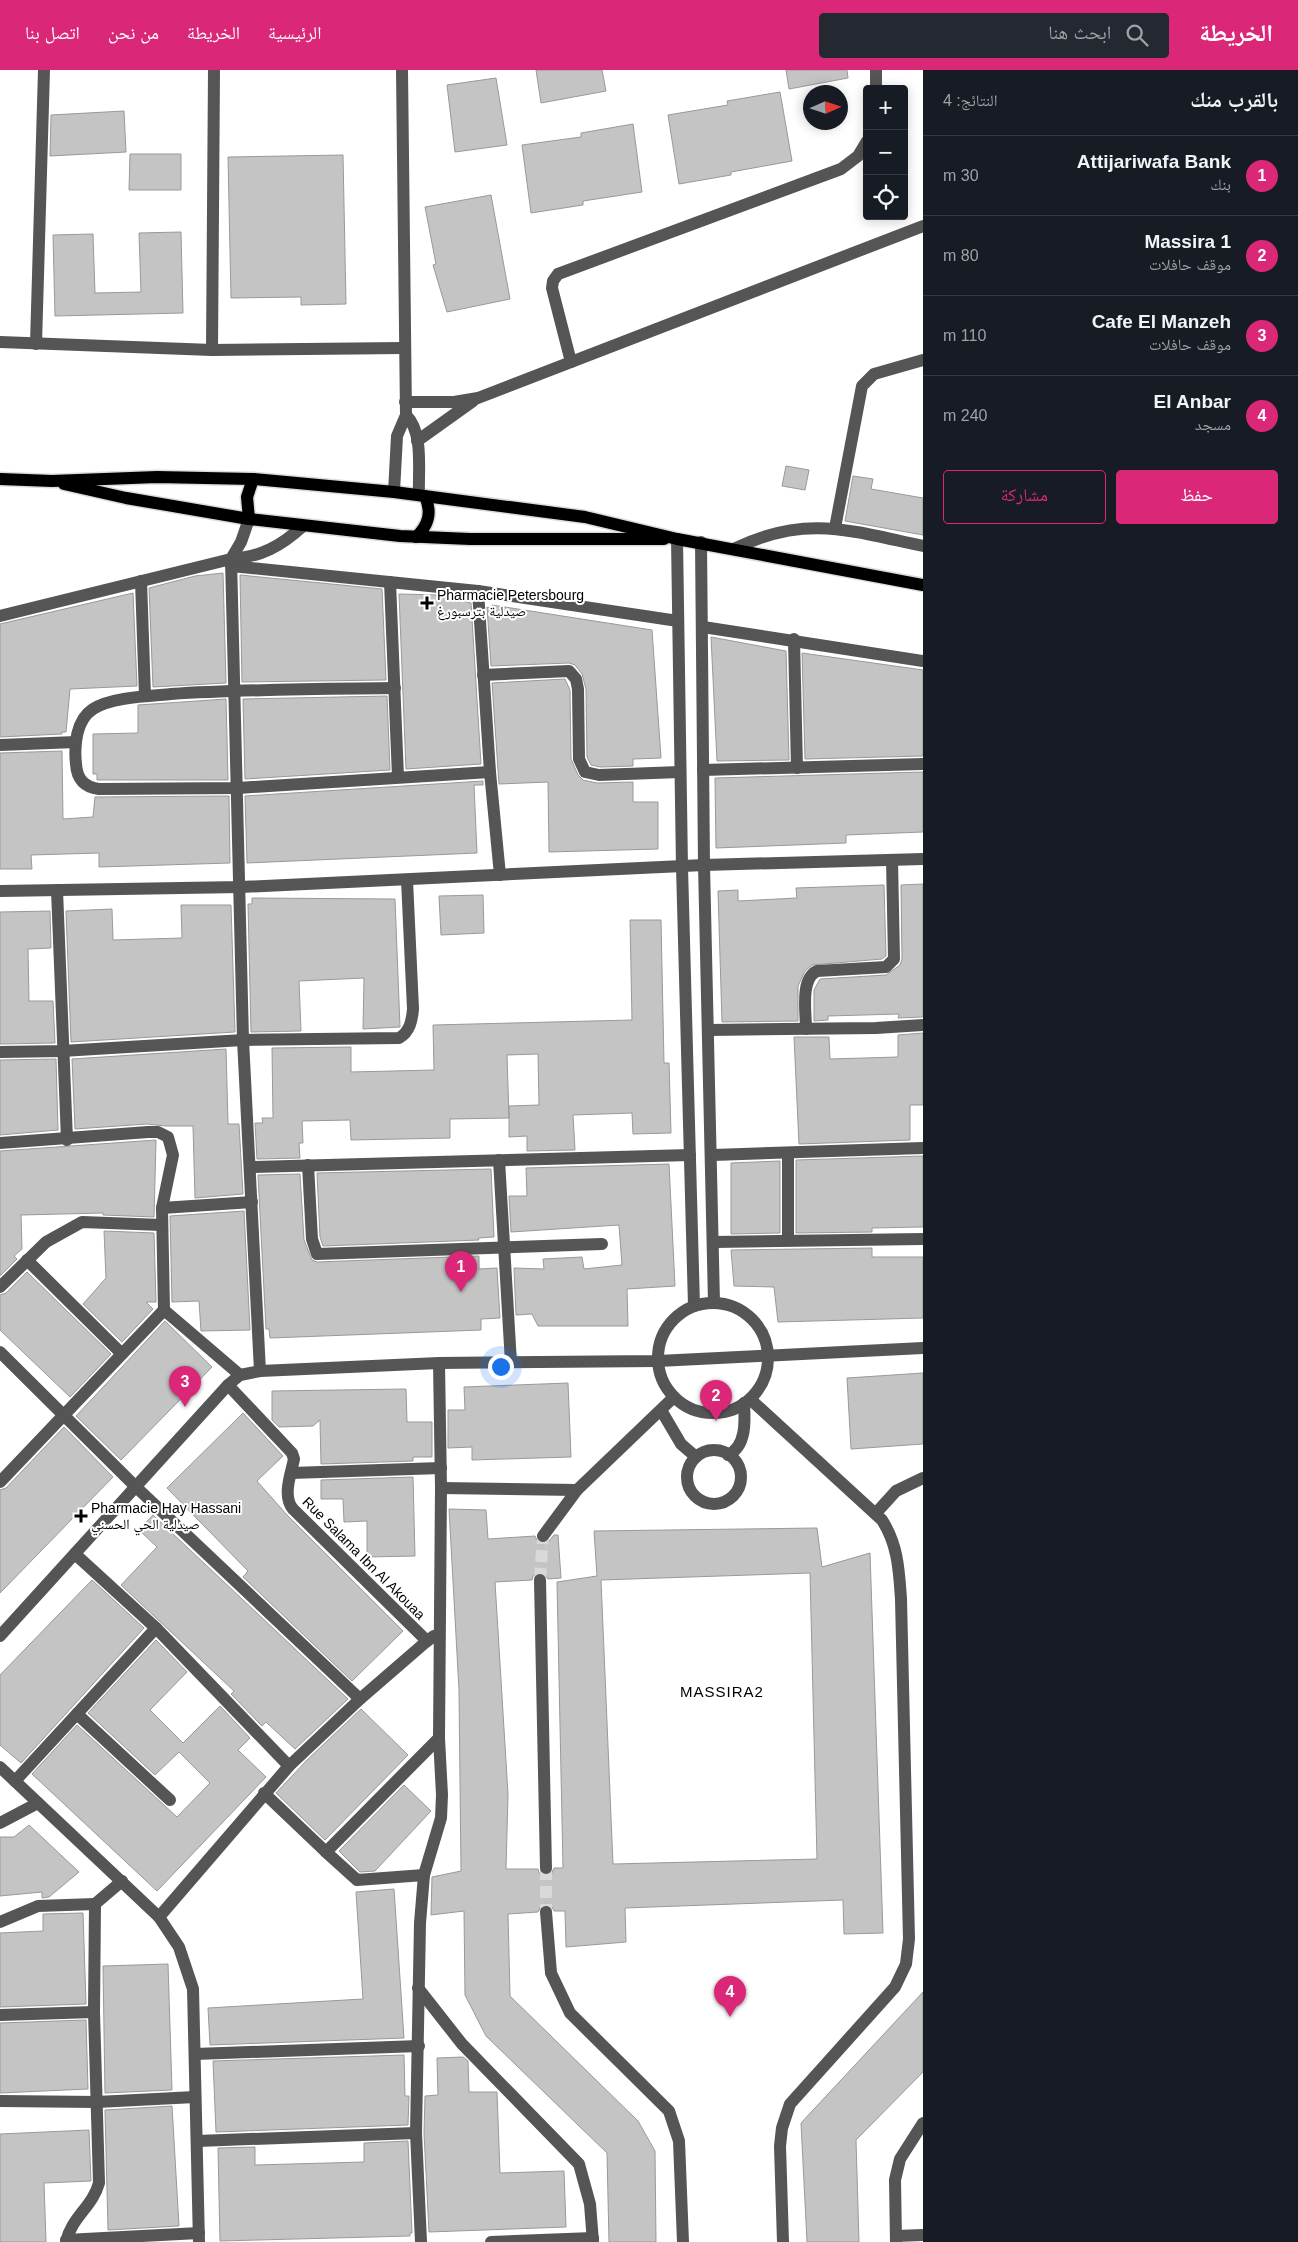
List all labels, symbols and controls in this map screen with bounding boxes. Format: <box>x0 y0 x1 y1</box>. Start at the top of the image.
search box <box>819 13 1169 58</box>
text: الخريطة <box>1199 19 1273 46</box>
icon: search <box>1123 21 1151 49</box>
text: ابحث هنا <box>1048 22 1111 43</box>
text: اتصل بنا <box>25 23 80 43</box>
text: من نحن <box>108 23 159 43</box>
text: الخريطة <box>187 23 240 43</box>
text: الرئيسية <box>268 23 321 43</box>
north arrow <box>803 85 848 130</box>
map controls <box>863 85 908 220</box>
button: + <box>863 85 908 130</box>
text: بالقرب منك <box>1190 88 1278 111</box>
text: النتائج: 4 <box>943 92 998 109</box>
button: − <box>863 130 908 175</box>
text: Attijariwafa Bank <box>1077 151 1231 172</box>
text: 30 m <box>943 167 979 184</box>
text: 1 <box>1258 167 1266 184</box>
button: locate <box>863 175 908 220</box>
text: بنك <box>1210 176 1231 193</box>
text: Massira 1 <box>1144 231 1231 252</box>
text: 80 m <box>943 247 979 264</box>
text: 2 <box>1258 247 1266 264</box>
text: موقف حافلات <box>1149 256 1231 273</box>
text: Cafe El Manzeh <box>1092 311 1231 332</box>
text: 110 m <box>943 327 986 344</box>
text: 3 <box>1258 327 1266 344</box>
text: موقف حافلات <box>1149 336 1231 353</box>
text: El Anbar <box>1154 391 1231 412</box>
text: 240 m <box>943 407 987 424</box>
text: 4 <box>1258 407 1266 424</box>
text: مسجد <box>1195 416 1231 433</box>
button: مشاركة <box>943 470 1106 524</box>
button: حفظ <box>1116 470 1278 524</box>
place label: Pharmacie Petersbourg صيدلية بترسبورغ <box>437 587 584 621</box>
marker: Pharmacie Petersbourg صيدلية بترسبورغ <box>421 597 433 609</box>
pin: 1 <box>445 1251 477 1292</box>
your location <box>488 1354 514 1380</box>
pin: 3 <box>169 1366 201 1407</box>
pin: 2 <box>700 1380 732 1421</box>
street label: Rue Salama Ibn Al Akouaa <box>299 1493 429 1623</box>
place label: Pharmacie Hay Hassani صيدلية الحي الحسني <box>91 1500 241 1536</box>
marker: Pharmacie Hay Hassani صيدلية الحي الحسني <box>75 1510 87 1522</box>
district label: MASSIRA2 <box>680 1683 764 1700</box>
pin: 4 <box>714 1976 746 2017</box>

